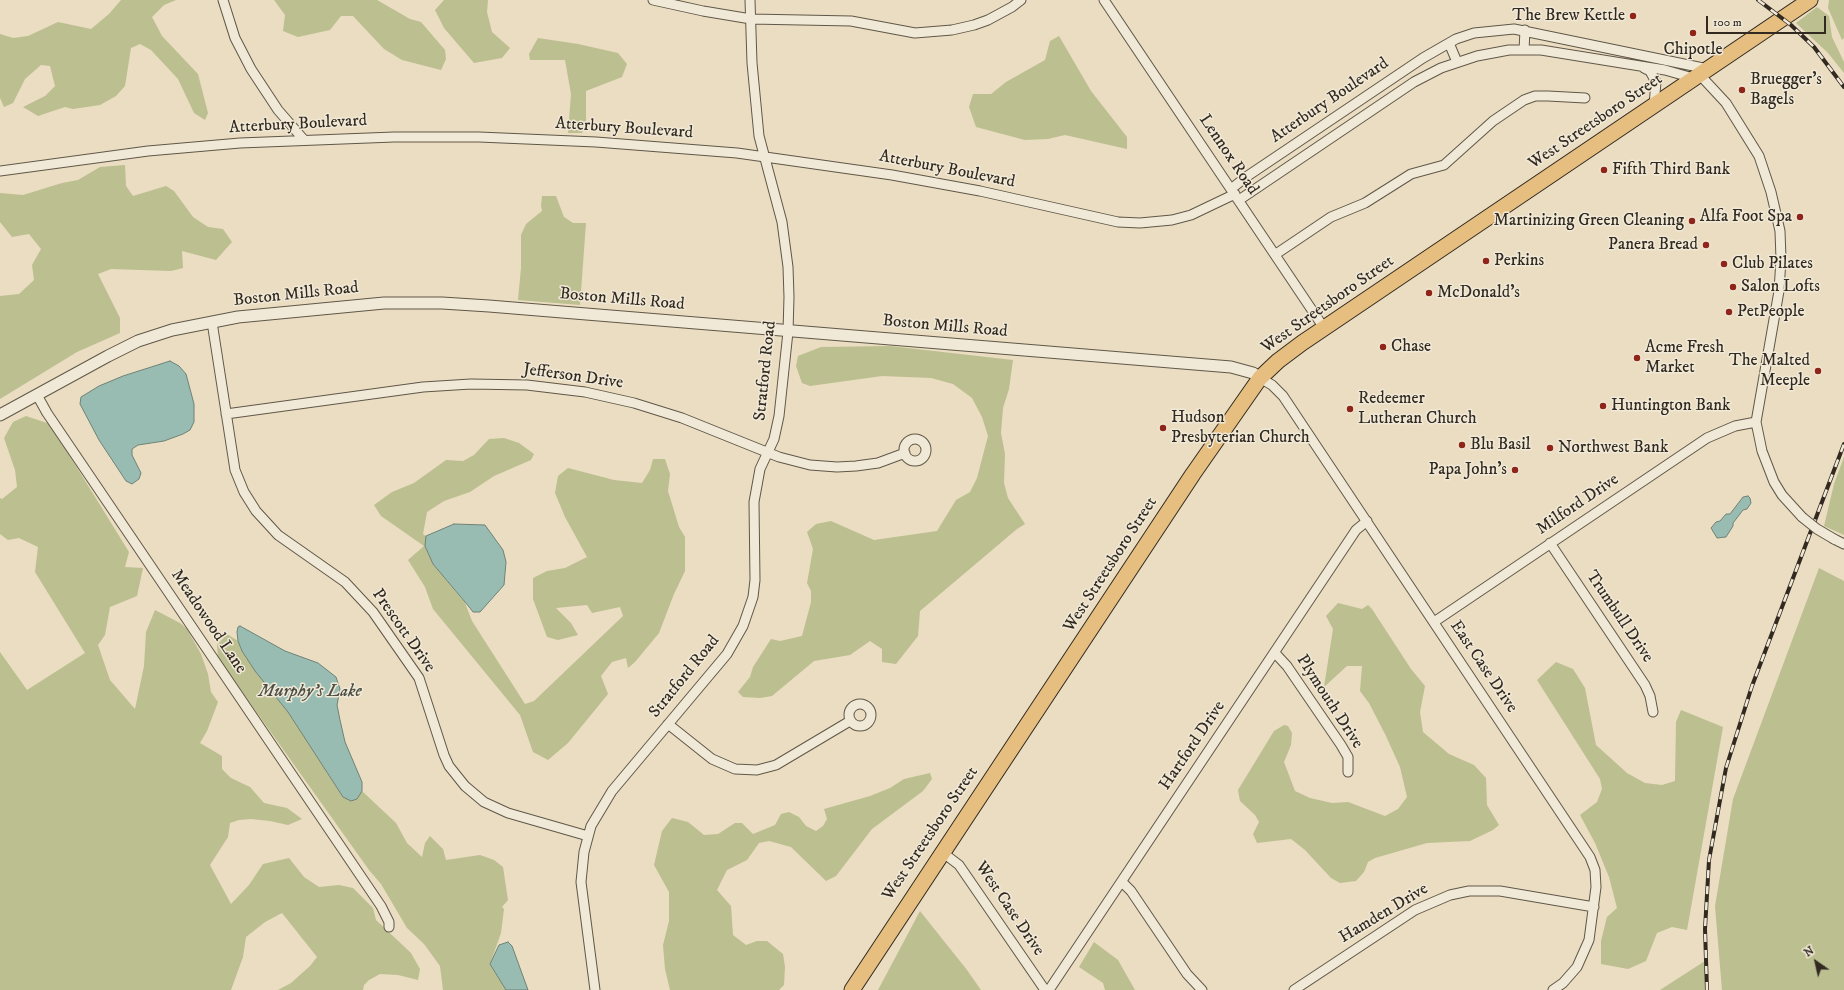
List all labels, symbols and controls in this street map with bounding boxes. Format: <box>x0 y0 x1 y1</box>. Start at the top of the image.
place label: The Brew Kettle <box>1512 6 1625 26</box>
scale bar <box>1708 8 1828 34</box>
marker: The Brew Kettle <box>1628 11 1638 21</box>
text: 100 m <box>1713 15 1742 30</box>
marker: Chipotle <box>1688 28 1698 38</box>
place label: Chipotle <box>1664 40 1722 60</box>
street label: Atterbury Boulevard <box>1267 54 1393 148</box>
street label: West Streetsboro Street <box>1525 70 1667 174</box>
place label: Bruegger's Bagels <box>1750 70 1822 110</box>
marker: Bruegger's Bagels <box>1737 85 1747 95</box>
street label: Atterbury Boulevard <box>229 111 367 139</box>
street label: Lennox Road <box>1194 111 1262 199</box>
street label: Atterbury Boulevard <box>554 114 694 144</box>
street label: Atterbury Boulevard <box>877 147 1017 193</box>
place label: Fifth Third Bank <box>1612 160 1730 180</box>
marker: Fifth Third Bank <box>1599 165 1609 175</box>
place label: Alfa Foot Spa <box>1700 207 1792 227</box>
place label: Martinizing Green Cleaning <box>1493 211 1684 231</box>
marker: Alfa Foot Spa <box>1795 212 1805 222</box>
marker: Martinizing Green Cleaning <box>1687 216 1697 226</box>
place label: Panera Bread <box>1608 235 1698 255</box>
marker: Panera Bread <box>1701 240 1711 250</box>
place label: Perkins <box>1494 251 1544 271</box>
street label: West Streetsboro Street <box>1258 252 1398 358</box>
place label: Club Pilates <box>1732 254 1813 274</box>
marker: Perkins <box>1481 256 1491 266</box>
marker: Club Pilates <box>1719 259 1729 269</box>
place label: Salon Lofts <box>1741 277 1820 297</box>
street label: Boston Mills Road <box>232 278 360 312</box>
marker: Salon Lofts <box>1728 282 1738 292</box>
place label: McDonald's <box>1437 283 1520 303</box>
street label: Boston Mills Road <box>559 284 685 316</box>
marker: McDonald's <box>1424 288 1434 298</box>
place label: PetPeople <box>1737 302 1805 322</box>
marker: PetPeople <box>1724 307 1734 317</box>
street label: Boston Mills Road <box>882 311 1008 343</box>
street label: Stratford Road <box>751 320 781 422</box>
place label: Chase <box>1391 337 1431 357</box>
place label: Acme Fresh Market <box>1645 338 1724 378</box>
marker: Chase <box>1378 342 1388 352</box>
place label: The Malted Meeple <box>1729 351 1810 391</box>
marker: Acme Fresh Market <box>1632 353 1642 363</box>
street label: Jefferson Drive <box>522 360 624 394</box>
marker: The Malted Meeple <box>1813 366 1823 376</box>
place label: Redeemer Lutheran Church <box>1358 389 1477 429</box>
place label: Huntington Bank <box>1611 396 1731 416</box>
marker: Huntington Bank <box>1598 401 1608 411</box>
marker: Redeemer Lutheran Church <box>1345 404 1355 414</box>
place label: Hudson Presbyterian Church <box>1171 408 1310 448</box>
marker: Hudson Presbyterian Church <box>1158 423 1168 433</box>
place label: Blu Basil <box>1470 435 1531 455</box>
place label: Northwest Bank <box>1558 438 1668 458</box>
marker: Blu Basil <box>1457 440 1467 450</box>
marker: Northwest Bank <box>1545 443 1555 453</box>
place label: Papa John's <box>1428 460 1507 480</box>
marker: Papa John's <box>1510 465 1520 475</box>
street label: Milford Drive <box>1533 470 1623 540</box>
street label: West Streetsboro Street <box>1060 494 1162 636</box>
street label: Meadowood Lane <box>166 566 250 678</box>
street label: Trumbull Drive <box>1581 567 1657 667</box>
street label: Prescott Drive <box>367 585 439 677</box>
street label: East Case Drive <box>1445 617 1521 717</box>
street label: Stratford Road <box>645 632 725 722</box>
street label: Plymouth Drive <box>1291 651 1367 753</box>
water label: Murphy's Lake <box>258 681 362 703</box>
street label: Hartford Drive <box>1156 698 1230 794</box>
street label: West Streetsboro Street <box>879 763 983 905</box>
street label: West Case Drive <box>970 858 1048 960</box>
street label: Hamden Drive <box>1336 879 1432 949</box>
north arrow <box>1796 942 1836 982</box>
text: N <box>1802 944 1817 960</box>

